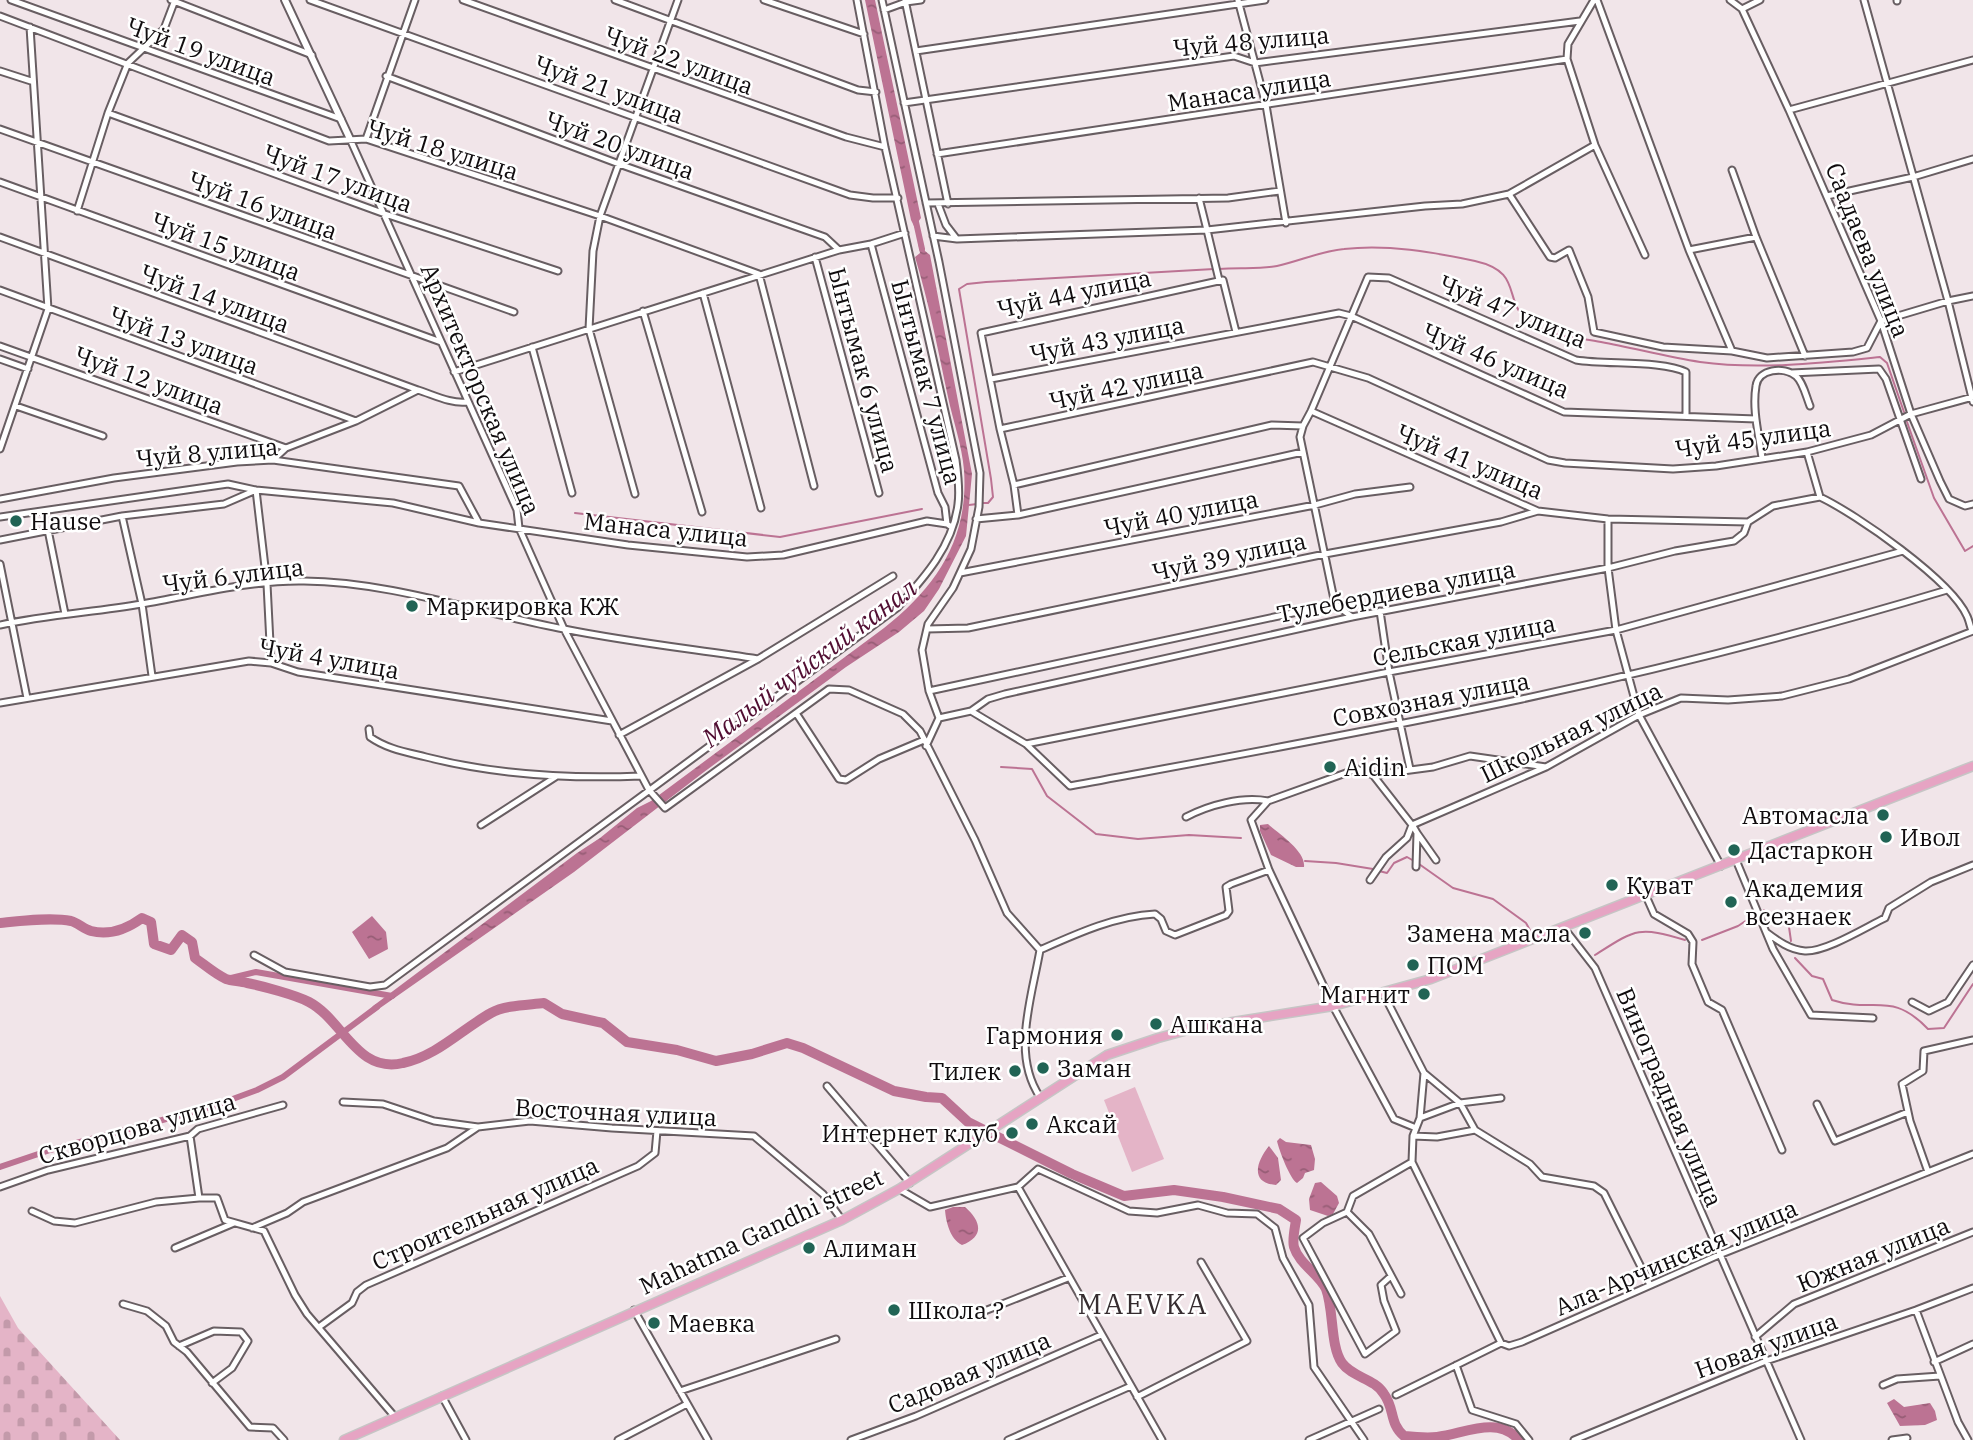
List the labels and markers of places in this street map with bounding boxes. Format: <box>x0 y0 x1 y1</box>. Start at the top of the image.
place label: Hause <box>30 505 101 537</box>
marker: Hause <box>8 513 24 529</box>
place label: Маркировка КЖ <box>426 590 620 622</box>
marker: Маркировка КЖ <box>404 598 420 614</box>
place label: Aidin <box>1344 751 1406 783</box>
marker: Aidin <box>1322 759 1338 775</box>
place label: Автомасла <box>1742 799 1869 831</box>
marker: Автомасла <box>1875 807 1891 823</box>
place label: Ивол <box>1900 821 1960 853</box>
marker: Ивол <box>1878 829 1894 845</box>
place label: Дастаркон <box>1748 834 1873 866</box>
marker: Дастаркон <box>1726 842 1742 858</box>
place label: Куват <box>1626 869 1693 901</box>
place label: Академия всезнаек <box>1745 872 1864 932</box>
marker: Куват <box>1604 877 1620 893</box>
marker: Академия всезнаек <box>1723 894 1739 910</box>
place label: Замена масла <box>1407 917 1571 949</box>
marker: Замена масла <box>1577 925 1593 941</box>
place label: ПОМ <box>1427 949 1484 981</box>
marker: ПОМ <box>1405 957 1421 973</box>
place label: Магнит <box>1320 978 1410 1010</box>
marker: Магнит <box>1416 986 1432 1002</box>
place label: Ашкана <box>1170 1008 1263 1040</box>
marker: Ашкана <box>1148 1016 1164 1032</box>
place label: Гармония <box>986 1019 1103 1051</box>
marker: Гармония <box>1109 1027 1125 1043</box>
place label: Заман <box>1057 1052 1132 1084</box>
place label: Тилек <box>929 1055 1001 1087</box>
marker: Заман <box>1035 1060 1051 1076</box>
marker: Тилек <box>1007 1063 1023 1079</box>
place label: Аксай <box>1046 1108 1117 1140</box>
marker: Аксай <box>1024 1116 1040 1132</box>
place label: Интернет клуб <box>822 1117 998 1149</box>
marker: Интернет клуб <box>1004 1125 1020 1141</box>
place label: Алиман <box>823 1232 917 1264</box>
marker: Алиман <box>801 1240 817 1256</box>
place label: Школа ? <box>908 1294 1004 1326</box>
marker: Школа ? <box>886 1302 902 1318</box>
place label: Маевка <box>668 1307 755 1339</box>
marker: Маевка <box>646 1315 662 1331</box>

